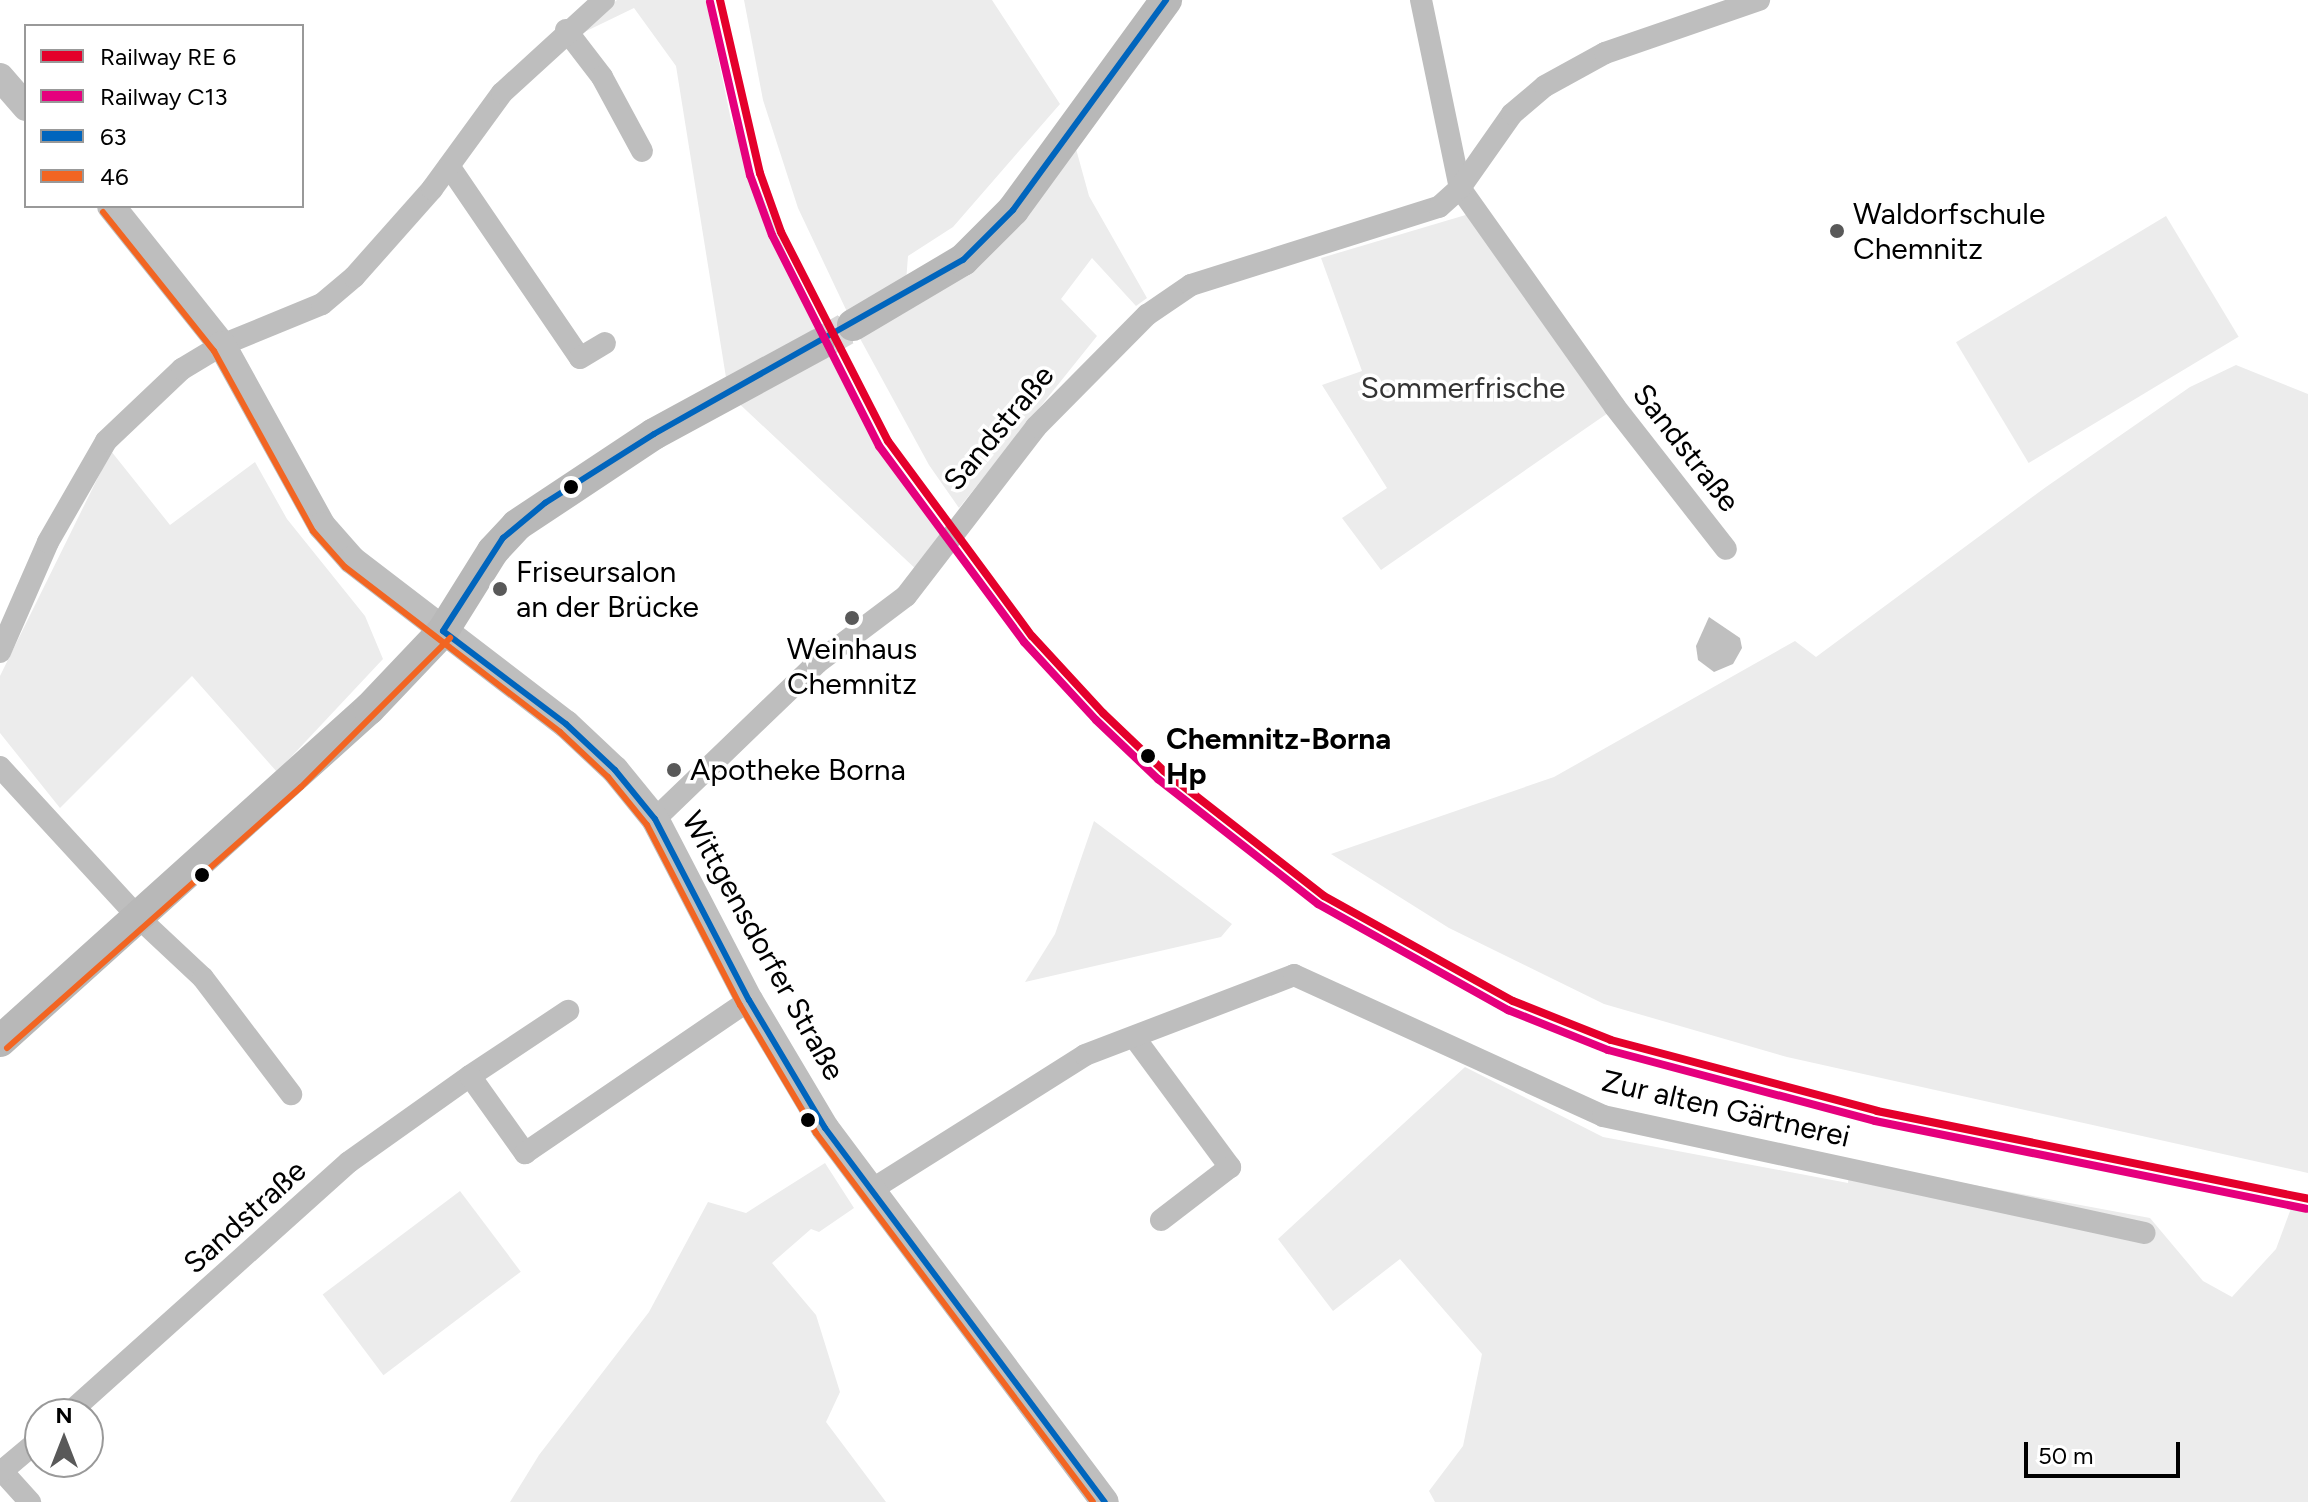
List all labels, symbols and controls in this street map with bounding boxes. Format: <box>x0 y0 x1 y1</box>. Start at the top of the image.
legend <box>24 24 304 208</box>
text: Railway RE 6 <box>100 42 236 71</box>
text: Railway C13 <box>100 82 228 111</box>
text: 63 <box>100 122 127 151</box>
text: 46 <box>100 162 129 191</box>
place label: Waldorfschule Chemnitz <box>1853 196 2045 266</box>
marker: Waldorfschule Chemnitz <box>1828 222 1846 240</box>
street label: Sandstraße <box>936 358 1062 498</box>
park label: Sommerfrische <box>1361 370 1565 406</box>
street label: Sandstraße <box>1625 377 1747 519</box>
unlabelled marker <box>563 479 579 495</box>
place label: Friseursalon an der Brücke <box>516 554 699 624</box>
marker: Friseursalon an der Brücke <box>491 580 509 598</box>
marker: Weinhaus Chemnitz <box>843 609 861 627</box>
place label: Weinhaus Chemnitz <box>787 631 917 702</box>
place label: Chemnitz-Borna Hp <box>1166 721 1391 792</box>
marker: Chemnitz-Borna Hp <box>1137 745 1159 767</box>
place label: Apotheke Borna <box>690 752 906 788</box>
marker: Apotheke Borna <box>665 761 683 779</box>
street label: Wittgensdorfer Straße <box>674 805 852 1087</box>
unlabelled marker <box>194 867 210 883</box>
street label: Zur alten Gärtnerei <box>1599 1063 1853 1155</box>
unlabelled marker <box>800 1112 816 1128</box>
street label: Sandstraße <box>176 1153 314 1281</box>
north arrow <box>24 1398 104 1478</box>
text: N <box>55 1402 73 1429</box>
scale bar <box>2028 1426 2184 1476</box>
text: 50 m <box>2038 1441 2094 1470</box>

